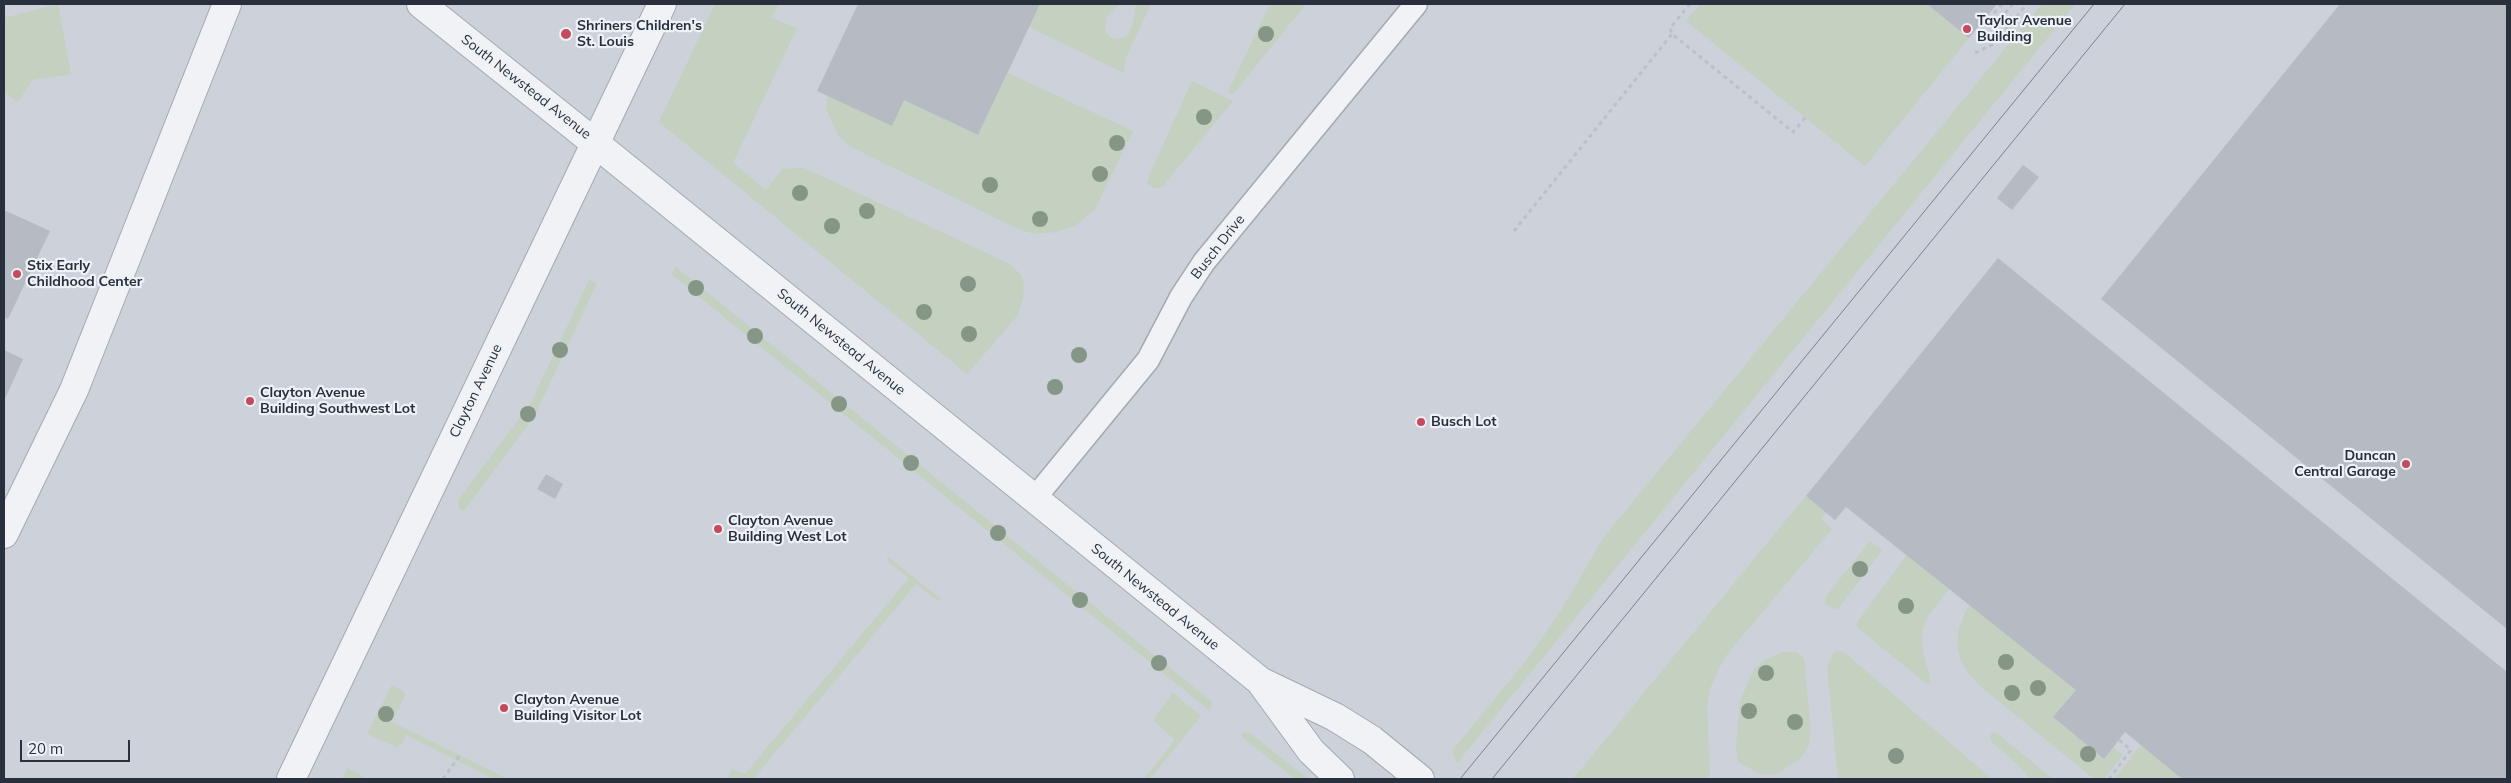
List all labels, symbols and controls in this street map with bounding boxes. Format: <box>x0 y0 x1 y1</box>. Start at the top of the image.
place label: Taylor Avenue Building <box>1977 13 2072 46</box>
place label: Shriners Children's St. Louis <box>577 18 702 50</box>
marker: Taylor Avenue Building <box>1961 23 1973 35</box>
marker: Shriners Children's St. Louis <box>559 27 573 41</box>
street label: South Newstead Avenue <box>458 31 594 143</box>
street label: Busch Drive <box>1188 211 1248 283</box>
place label: Stix Early Childhood Center <box>27 258 142 290</box>
marker: Stix Early Childhood Center <box>11 268 23 280</box>
street label: South Newstead Avenue <box>774 285 908 399</box>
street label: Clayton Avenue <box>446 341 506 441</box>
place label: Clayton Avenue Building Southwest Lot <box>260 385 415 418</box>
marker: Clayton Avenue Building Southwest Lot <box>244 395 256 407</box>
place label: Busch Lot <box>1431 414 1497 430</box>
marker: Busch Lot <box>1415 416 1427 428</box>
place label: Duncan Central Garage <box>2294 448 2396 481</box>
marker: Duncan Central Garage <box>2400 458 2412 470</box>
place label: Clayton Avenue Building West Lot <box>728 513 846 546</box>
marker: Clayton Avenue Building West Lot <box>712 523 724 535</box>
street label: South Newstead Avenue <box>1088 540 1222 654</box>
place label: Clayton Avenue Building Visitor Lot <box>514 692 641 724</box>
marker: Clayton Avenue Building Visitor Lot <box>498 702 510 714</box>
scale bar <box>22 730 132 762</box>
text: 20 m <box>28 739 63 758</box>

